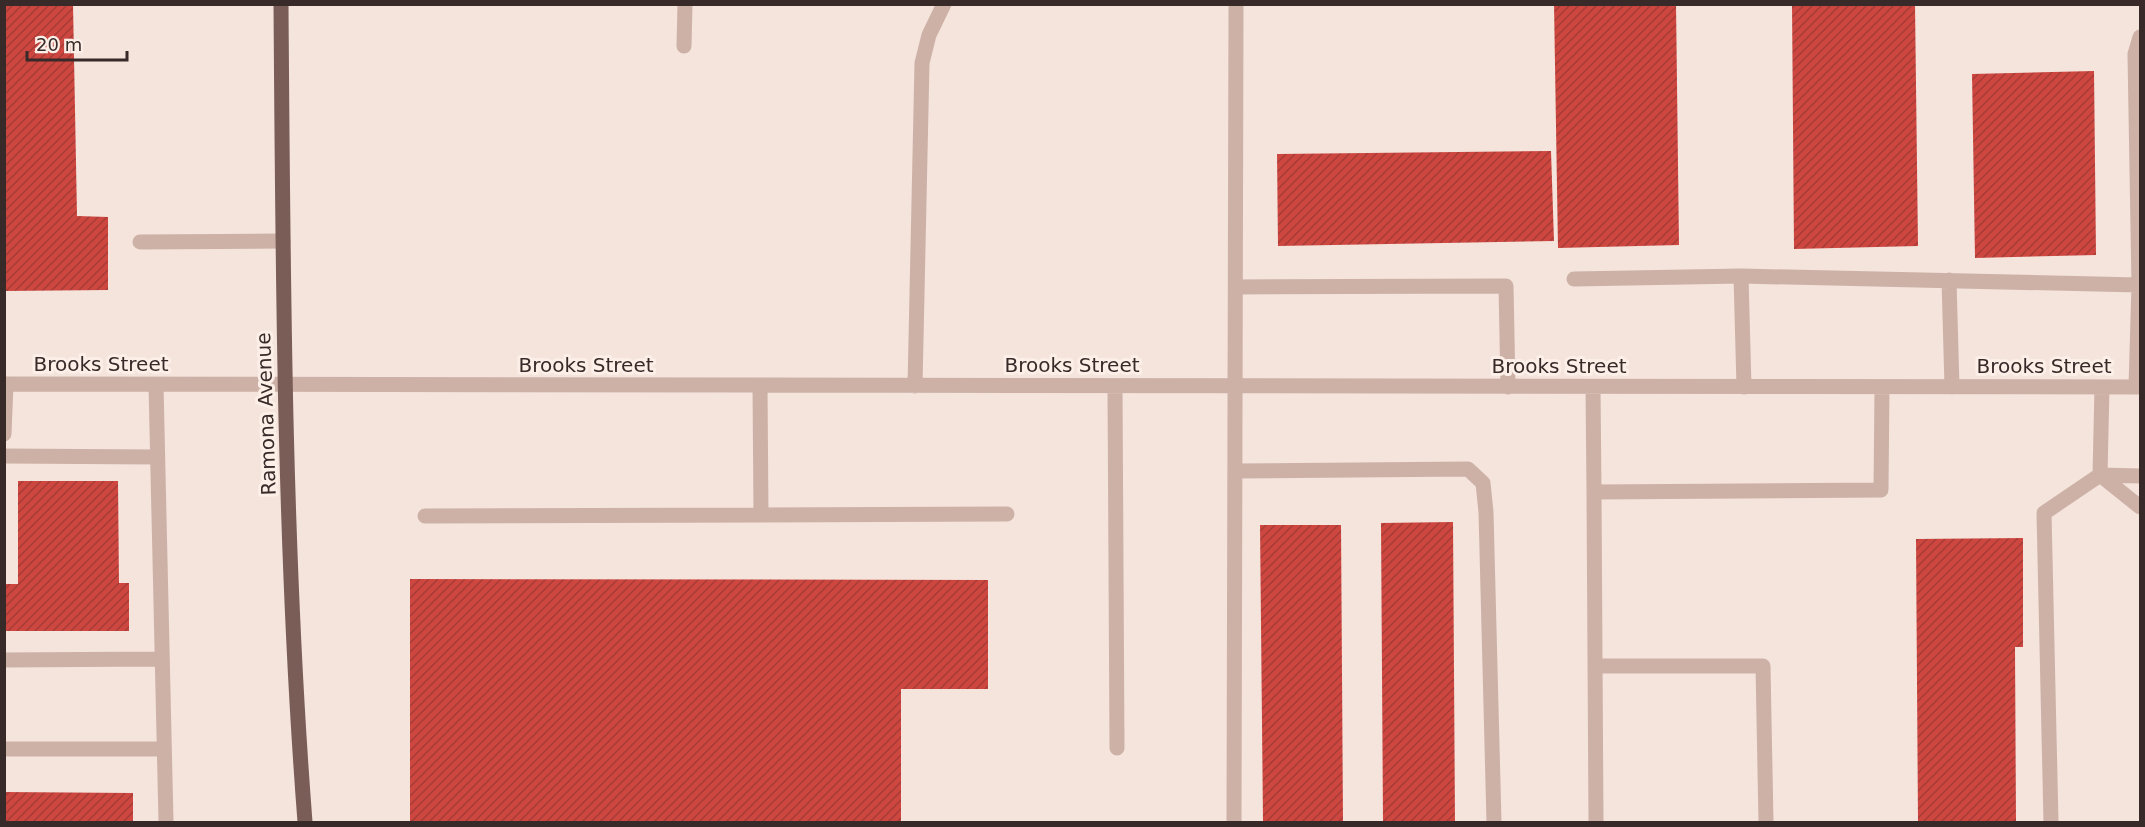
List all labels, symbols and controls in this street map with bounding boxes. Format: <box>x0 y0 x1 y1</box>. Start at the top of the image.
scale bar <box>27 24 128 62</box>
text: 20 m <box>36 34 82 55</box>
street label: Ramona Avenue <box>251 332 281 496</box>
street label: Brooks Street <box>33 352 169 376</box>
street label: Brooks Street <box>518 353 654 377</box>
street label: Brooks Street <box>1004 353 1140 377</box>
street label: Brooks Street <box>1491 354 1627 378</box>
street label: Brooks Street <box>1976 354 2112 378</box>

